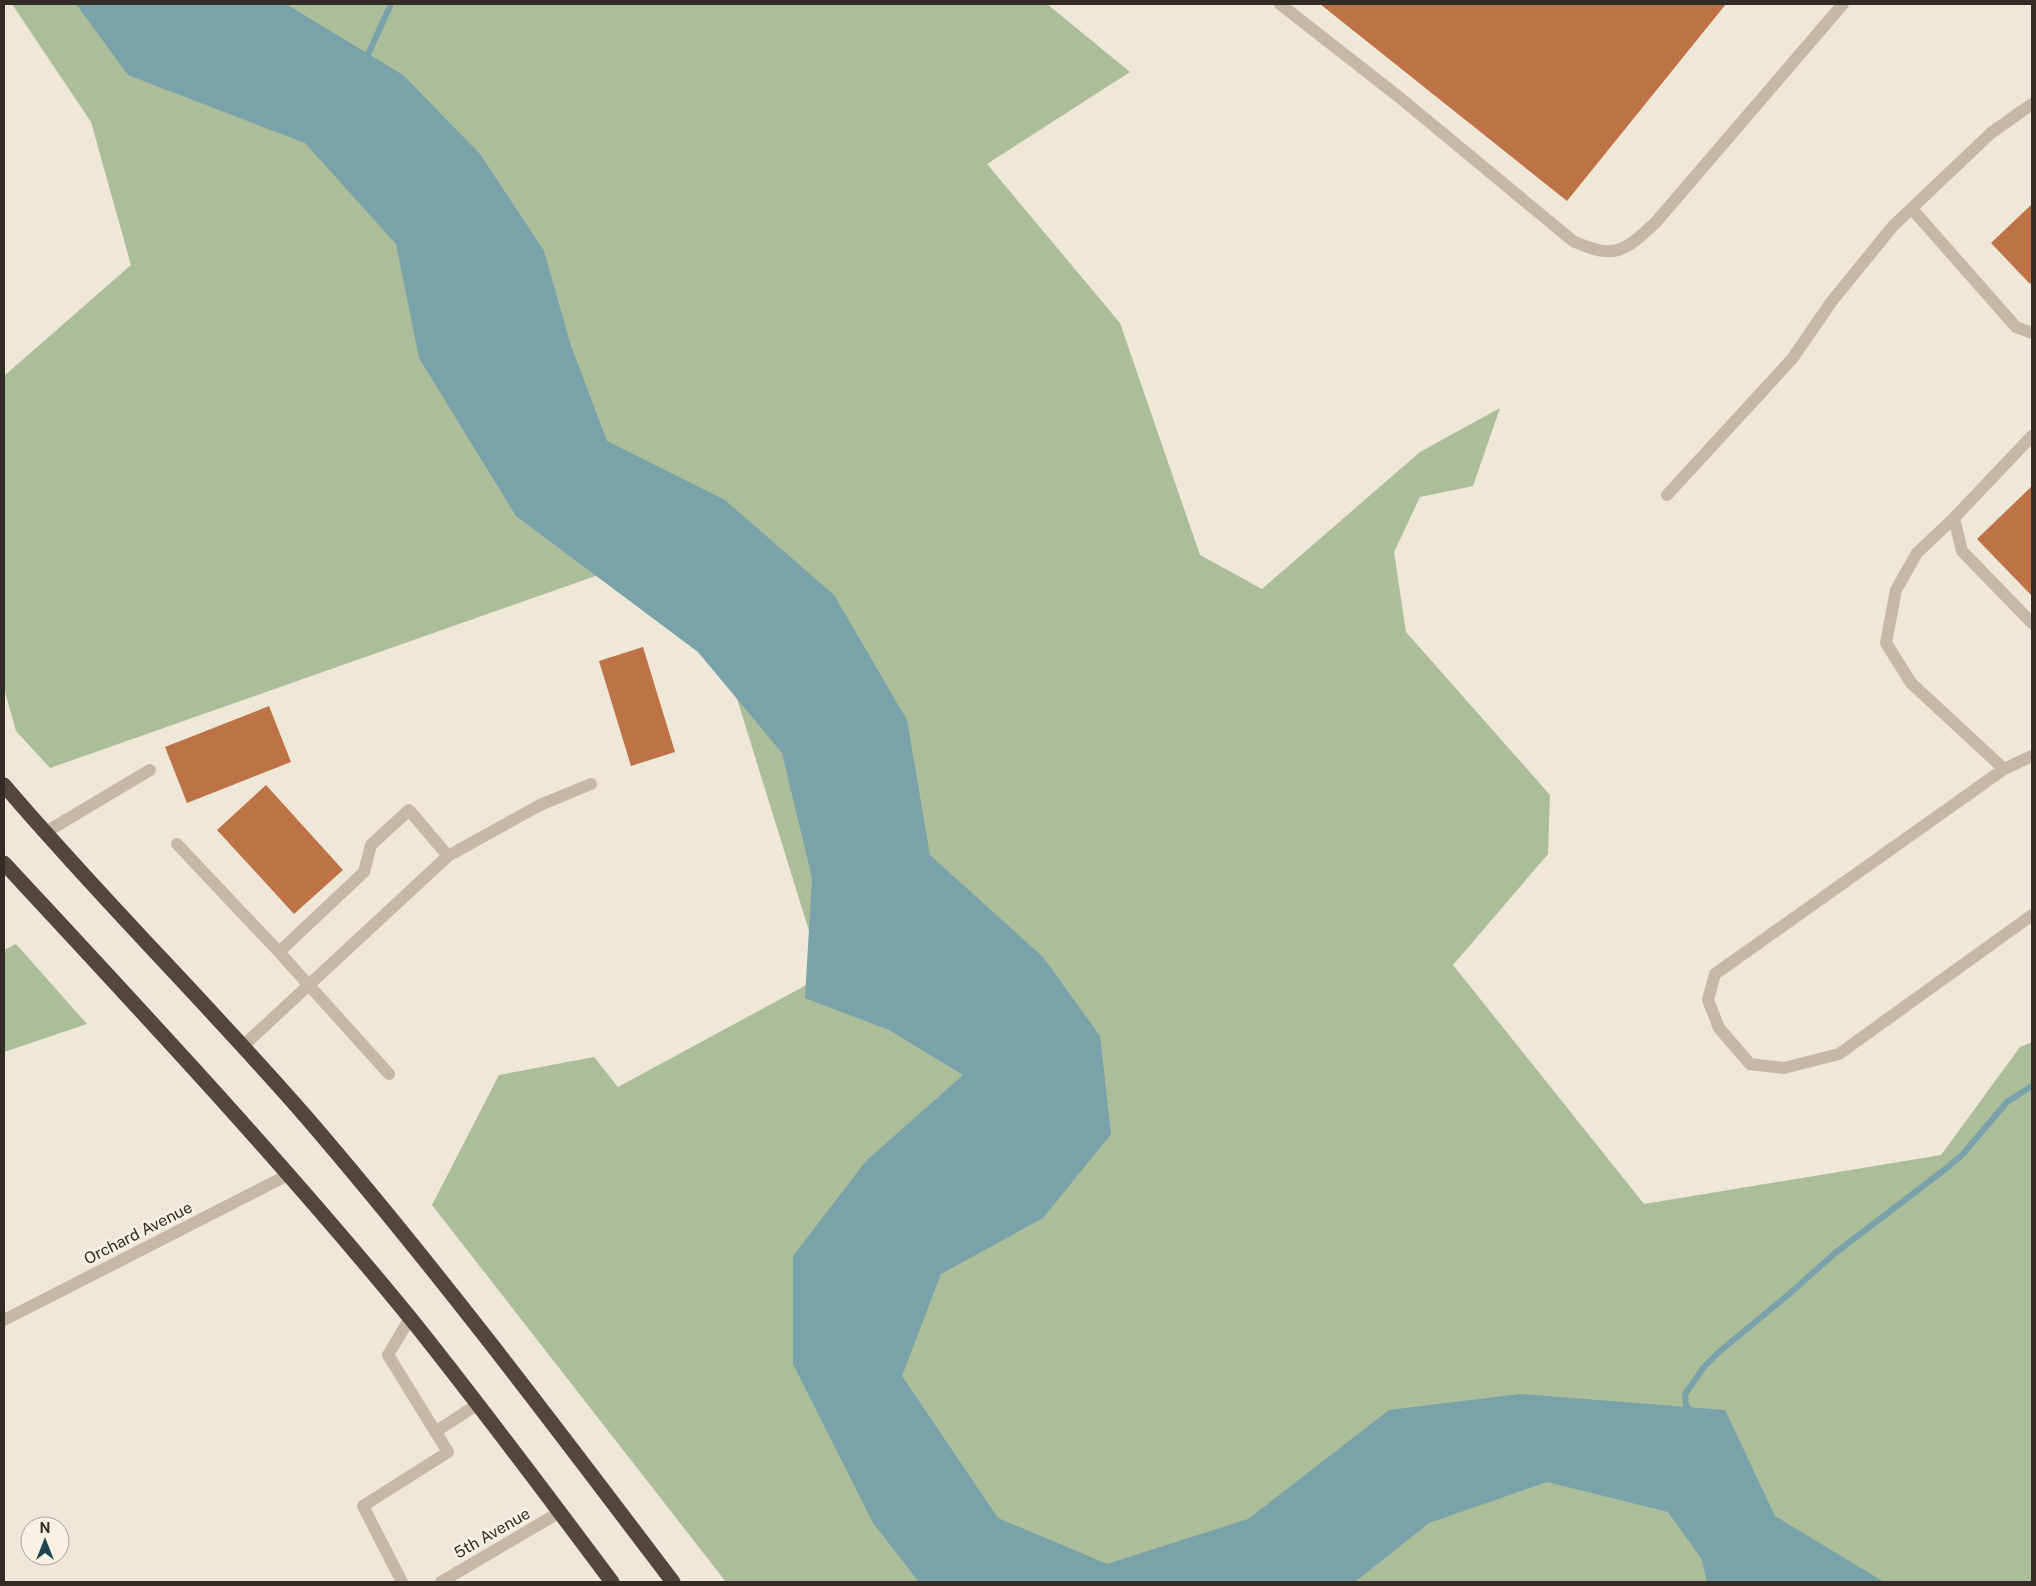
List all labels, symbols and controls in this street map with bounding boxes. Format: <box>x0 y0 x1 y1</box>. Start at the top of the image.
street label: Orchard Avenue <box>81 1198 195 1268</box>
street label: 5th Avenue <box>451 1504 533 1562</box>
north arrow <box>20 1516 70 1566</box>
text: N <box>40 1520 50 1536</box>

